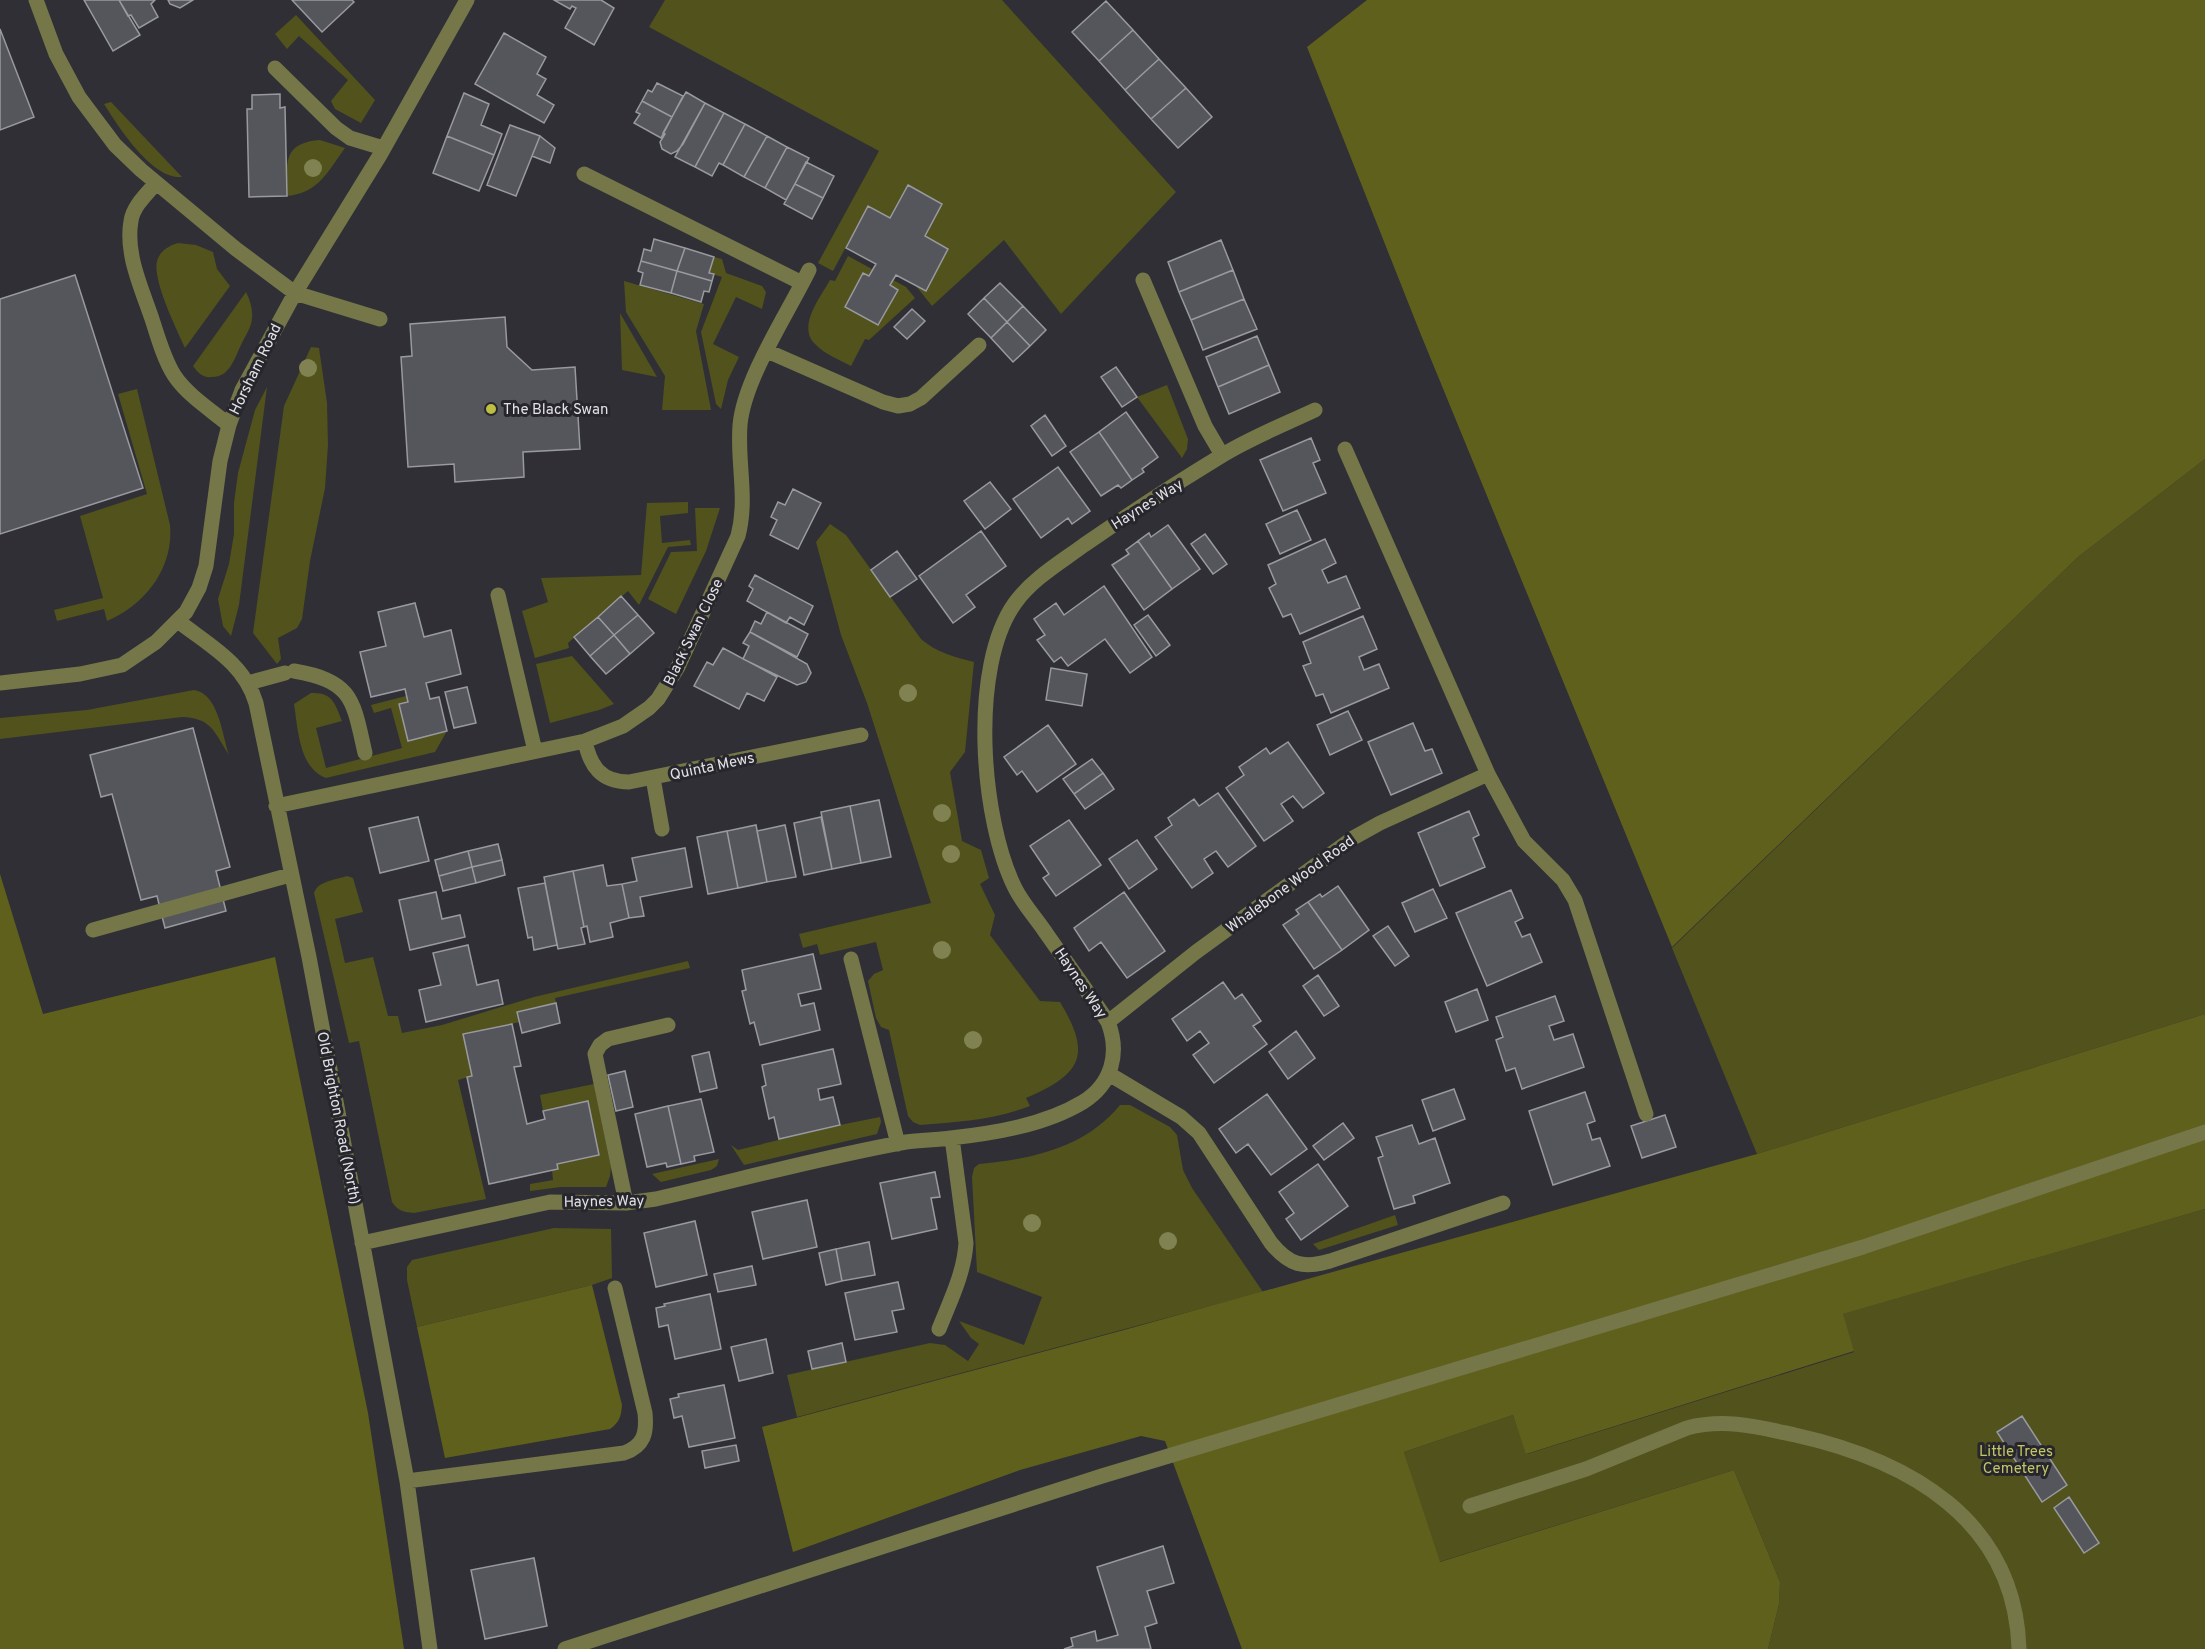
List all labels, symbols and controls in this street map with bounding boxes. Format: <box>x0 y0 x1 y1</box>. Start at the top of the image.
street label: Horsham Road <box>226 321 287 418</box>
place label: The Black Swan <box>503 401 608 420</box>
marker: The Black Swan <box>484 402 498 416</box>
street label: Haynes Way <box>1108 476 1187 535</box>
street label: Black Swan Close <box>660 576 728 689</box>
street label: Quinta Mews <box>668 749 756 786</box>
street label: Whalebone Wood Road <box>1223 832 1359 938</box>
street label: Haynes Way <box>1049 945 1110 1023</box>
street label: Old Brighton Road (North) <box>311 1030 364 1206</box>
street label: Haynes Way <box>563 1192 645 1213</box>
park label: Little Trees Cemetery <box>1979 1443 2053 1479</box>

